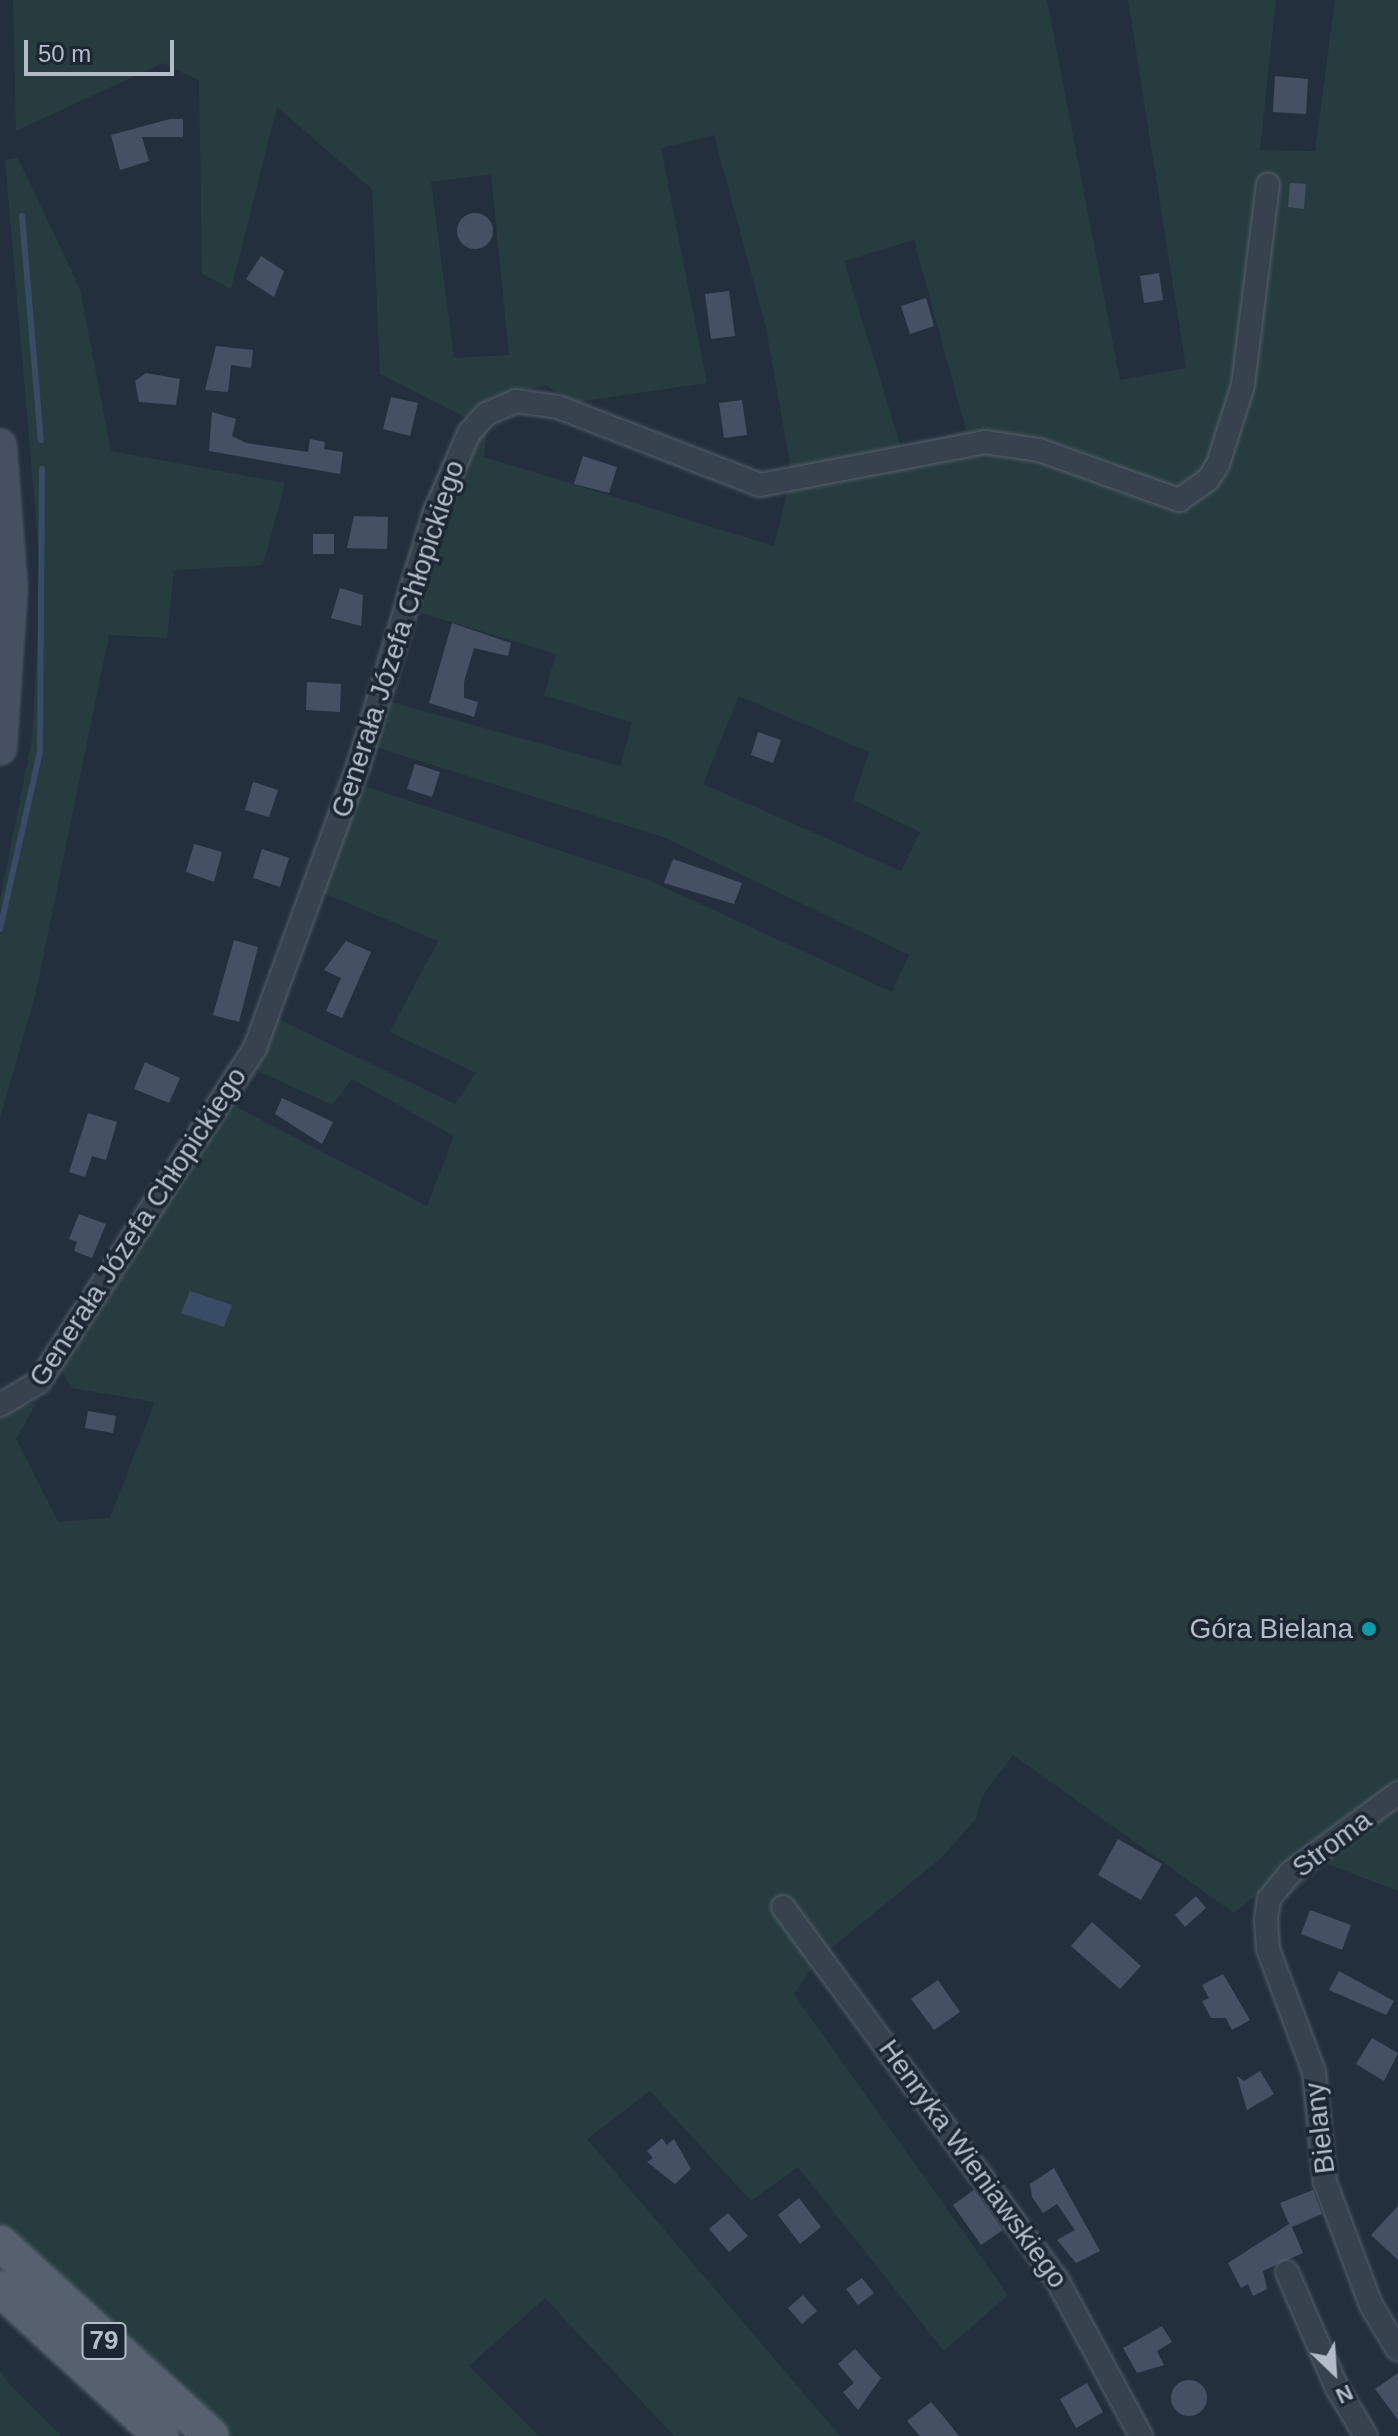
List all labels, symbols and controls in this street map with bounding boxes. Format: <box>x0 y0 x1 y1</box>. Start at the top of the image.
scale bar <box>28 24 178 74</box>
text: 50 m <box>38 40 91 67</box>
street label: Generała Józefa Chłopickiego <box>324 456 472 822</box>
street label: Generała Józefa Chłopickiego <box>22 1061 254 1393</box>
place label: Góra Bielana <box>1190 1612 1353 1646</box>
marker: Góra Bielana <box>1360 1620 1378 1638</box>
street label: Stroma <box>1286 1803 1378 1885</box>
street label: Henryka Wieniawskiego <box>872 2033 1074 2295</box>
street label: Bielany <box>1298 2080 1342 2176</box>
road number: 79 <box>80 2319 128 2363</box>
north arrow <box>1294 2332 1374 2412</box>
text: N <box>1332 2380 1357 2409</box>

